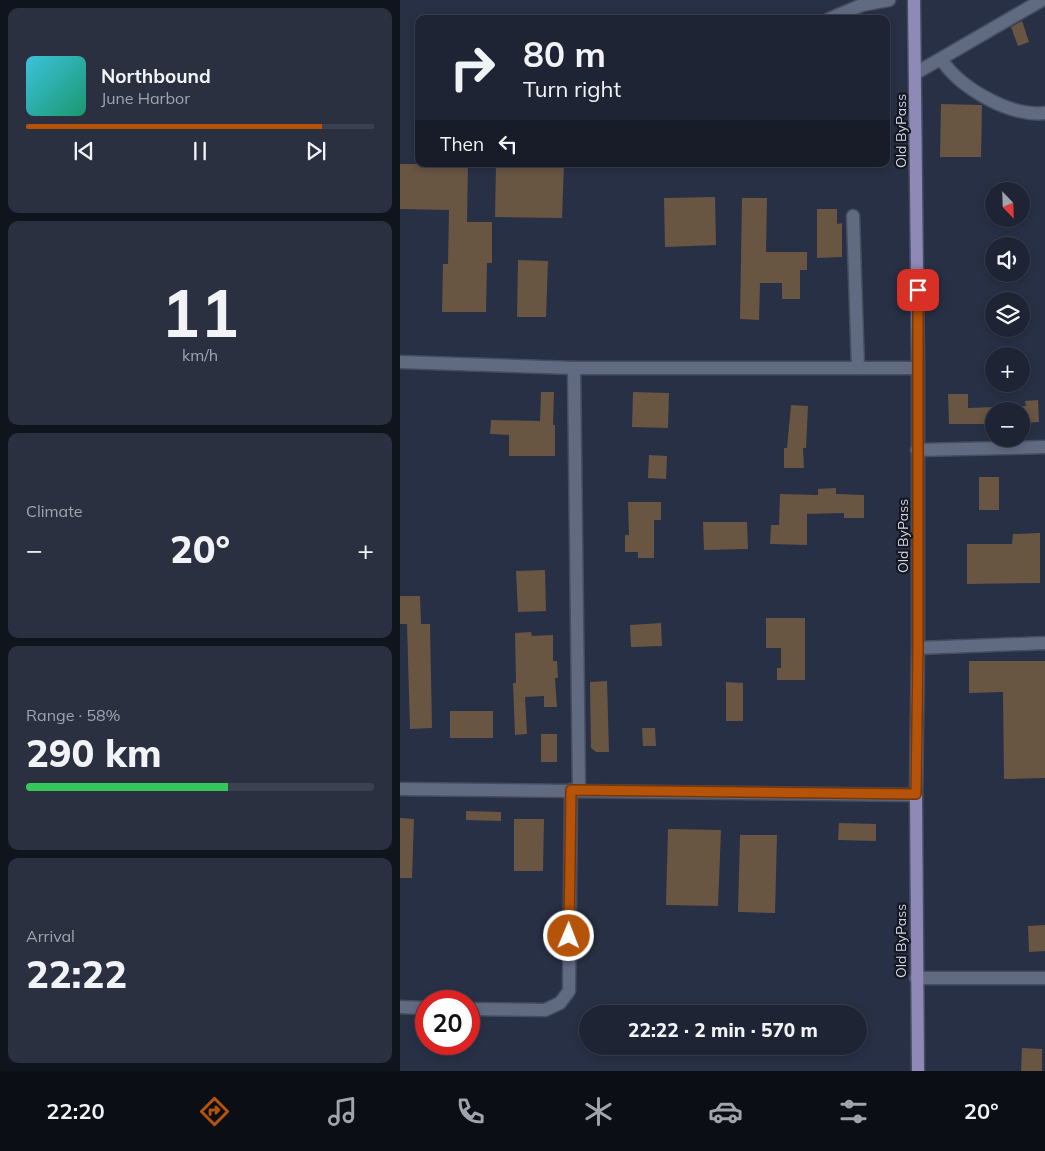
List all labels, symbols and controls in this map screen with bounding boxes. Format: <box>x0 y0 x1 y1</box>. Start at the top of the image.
text: 80 m <box>523 32 606 76</box>
icon: right <box>440 35 505 100</box>
text: Northbound <box>101 64 211 88</box>
text: Turn right <box>523 75 621 103</box>
text: June Harbor <box>101 88 190 108</box>
street label: Old ByPass <box>892 94 910 168</box>
icon: left <box>494 130 522 158</box>
text: Then <box>440 132 484 156</box>
icon: previous <box>70 137 98 165</box>
icon: pause <box>186 137 214 165</box>
icon: next <box>302 137 330 165</box>
north arrow <box>985 182 1030 228</box>
map controls <box>985 182 1030 447</box>
button: sound <box>985 237 1030 282</box>
pin <box>897 269 939 311</box>
text: 11 <box>161 272 239 353</box>
icon: arrive <box>904 276 932 304</box>
button: layers <box>985 292 1030 337</box>
text: km/h <box>182 345 218 365</box>
button: + <box>985 347 1030 392</box>
button: − <box>985 402 1030 447</box>
street label: Old ByPass <box>894 499 912 573</box>
text: Climate <box>26 501 82 521</box>
text: 20° <box>170 525 230 573</box>
text: − <box>26 532 43 567</box>
text: + <box>357 532 374 567</box>
text: Range · 58% <box>26 705 121 725</box>
text: 290 km <box>26 729 162 777</box>
street label: Old ByPass <box>892 904 910 978</box>
position arrow <box>542 909 594 961</box>
text: Arrival <box>26 926 75 946</box>
text: 22:22 <box>26 950 127 998</box>
speed limit sign: 20 <box>415 990 480 1055</box>
text: 22:22 · 2 min · 570 m <box>628 1018 818 1042</box>
icon: directions <box>197 1094 232 1129</box>
icon: music <box>325 1094 360 1129</box>
icon: phone <box>453 1094 488 1129</box>
icon: climate <box>581 1094 616 1129</box>
icon: car <box>708 1094 743 1129</box>
icon: filters <box>836 1094 871 1129</box>
text: 22:20 <box>46 1097 105 1125</box>
text: 20° <box>964 1097 999 1125</box>

